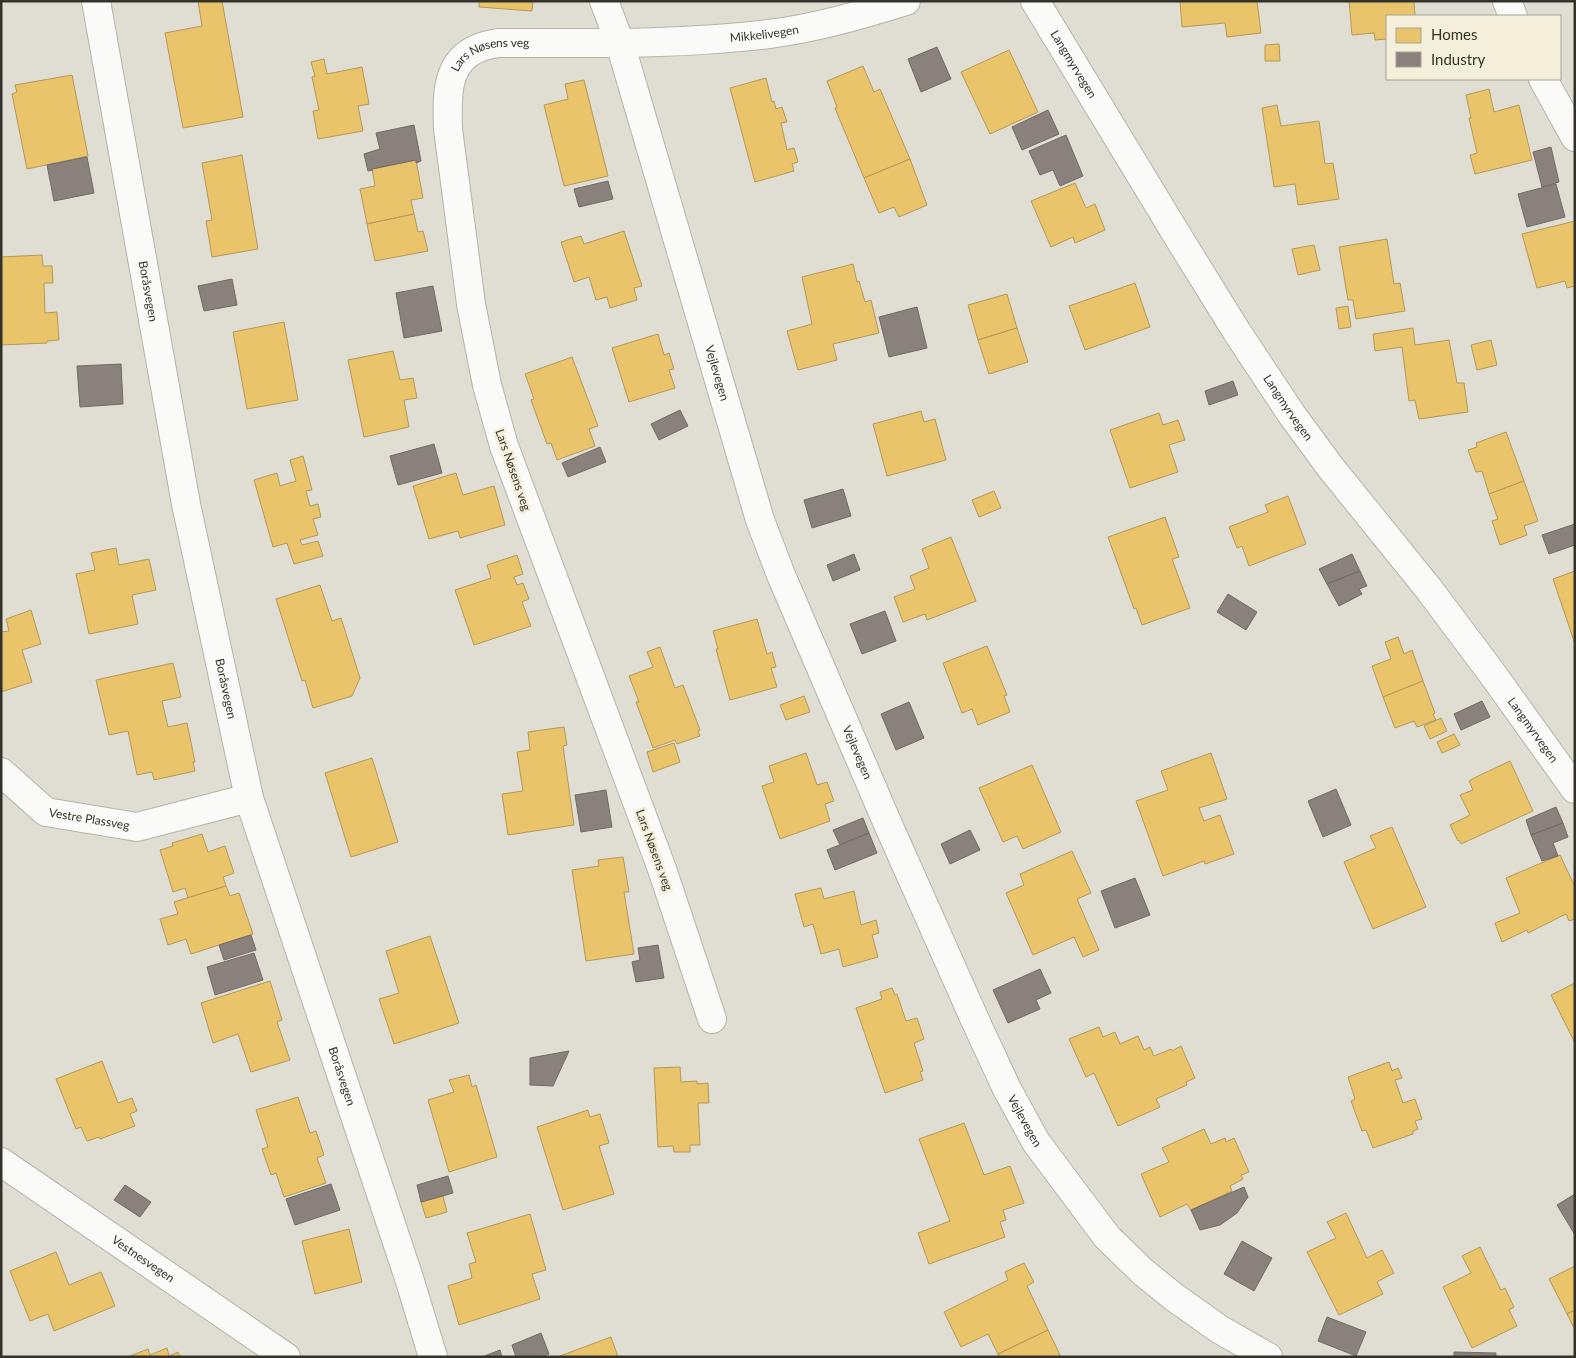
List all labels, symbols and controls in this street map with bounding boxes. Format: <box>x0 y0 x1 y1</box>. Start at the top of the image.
legend <box>1386 15 1561 80</box>
street label: Mikkelivegen <box>729 21 800 45</box>
text: Homes <box>1431 25 1477 43</box>
street label: Langmyrvegen <box>1047 27 1100 101</box>
street label: Lars Nøsens veg <box>447 35 529 74</box>
text: Industry <box>1431 50 1486 68</box>
street label: Boråsvegen <box>136 260 161 323</box>
street label: Vejlevegen <box>702 343 733 403</box>
street label: Langmyrvegen <box>1260 372 1316 443</box>
street label: Lars Nøsens veg <box>492 427 534 513</box>
street label: Boråsvegen <box>212 657 240 720</box>
street label: Langmyrvegen <box>1505 694 1562 765</box>
street label: Vejlevegen <box>839 723 876 781</box>
street label: Vestre Plassveg <box>48 805 131 833</box>
street label: Lars Nøsens veg <box>633 807 676 892</box>
street label: Boråsvegen <box>325 1045 359 1108</box>
street label: Vejlevegen <box>1005 1092 1045 1150</box>
street label: Vestnesvegen <box>109 1232 178 1285</box>

